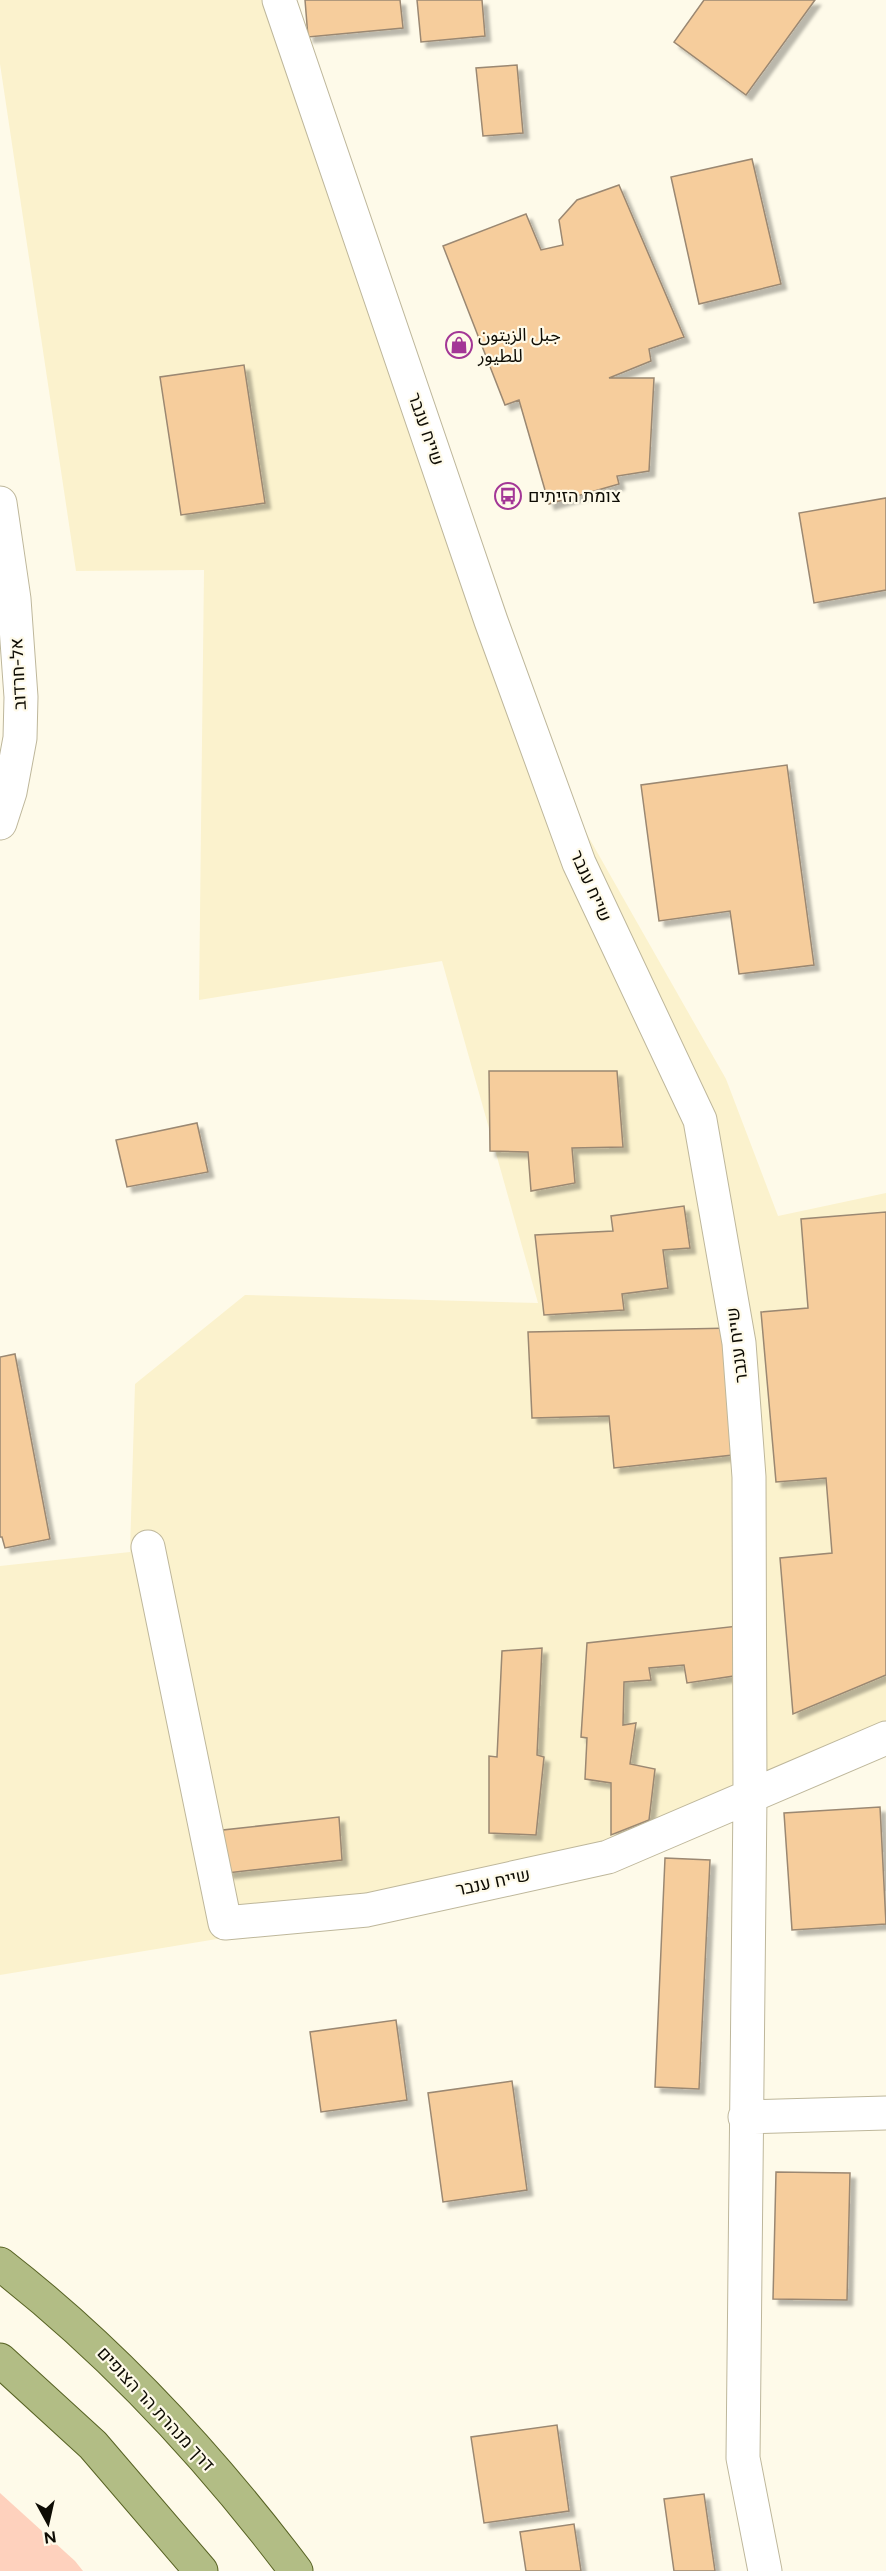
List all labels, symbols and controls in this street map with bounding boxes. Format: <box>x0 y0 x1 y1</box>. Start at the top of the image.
place label: جبل الزيتون للطيور <box>477 324 561 367</box>
shop icon: جبل الزيتون للطيور <box>444 330 474 360</box>
street label: שייח ענבר <box>403 390 449 468</box>
bus stop icon: צומת הזיתים <box>493 481 523 511</box>
place label: צומת הזיתים <box>528 485 621 507</box>
street label: אל-חרדוב <box>5 637 31 711</box>
street label: שייח ענבר <box>566 847 616 925</box>
street label: שייח ענבר <box>721 1306 753 1384</box>
street label: שייח ענבר <box>454 1863 532 1901</box>
street label: דרך מנהרת הר הצופים <box>93 2342 219 2476</box>
north arrow <box>18 2493 78 2553</box>
text: N <box>43 2527 57 2548</box>

